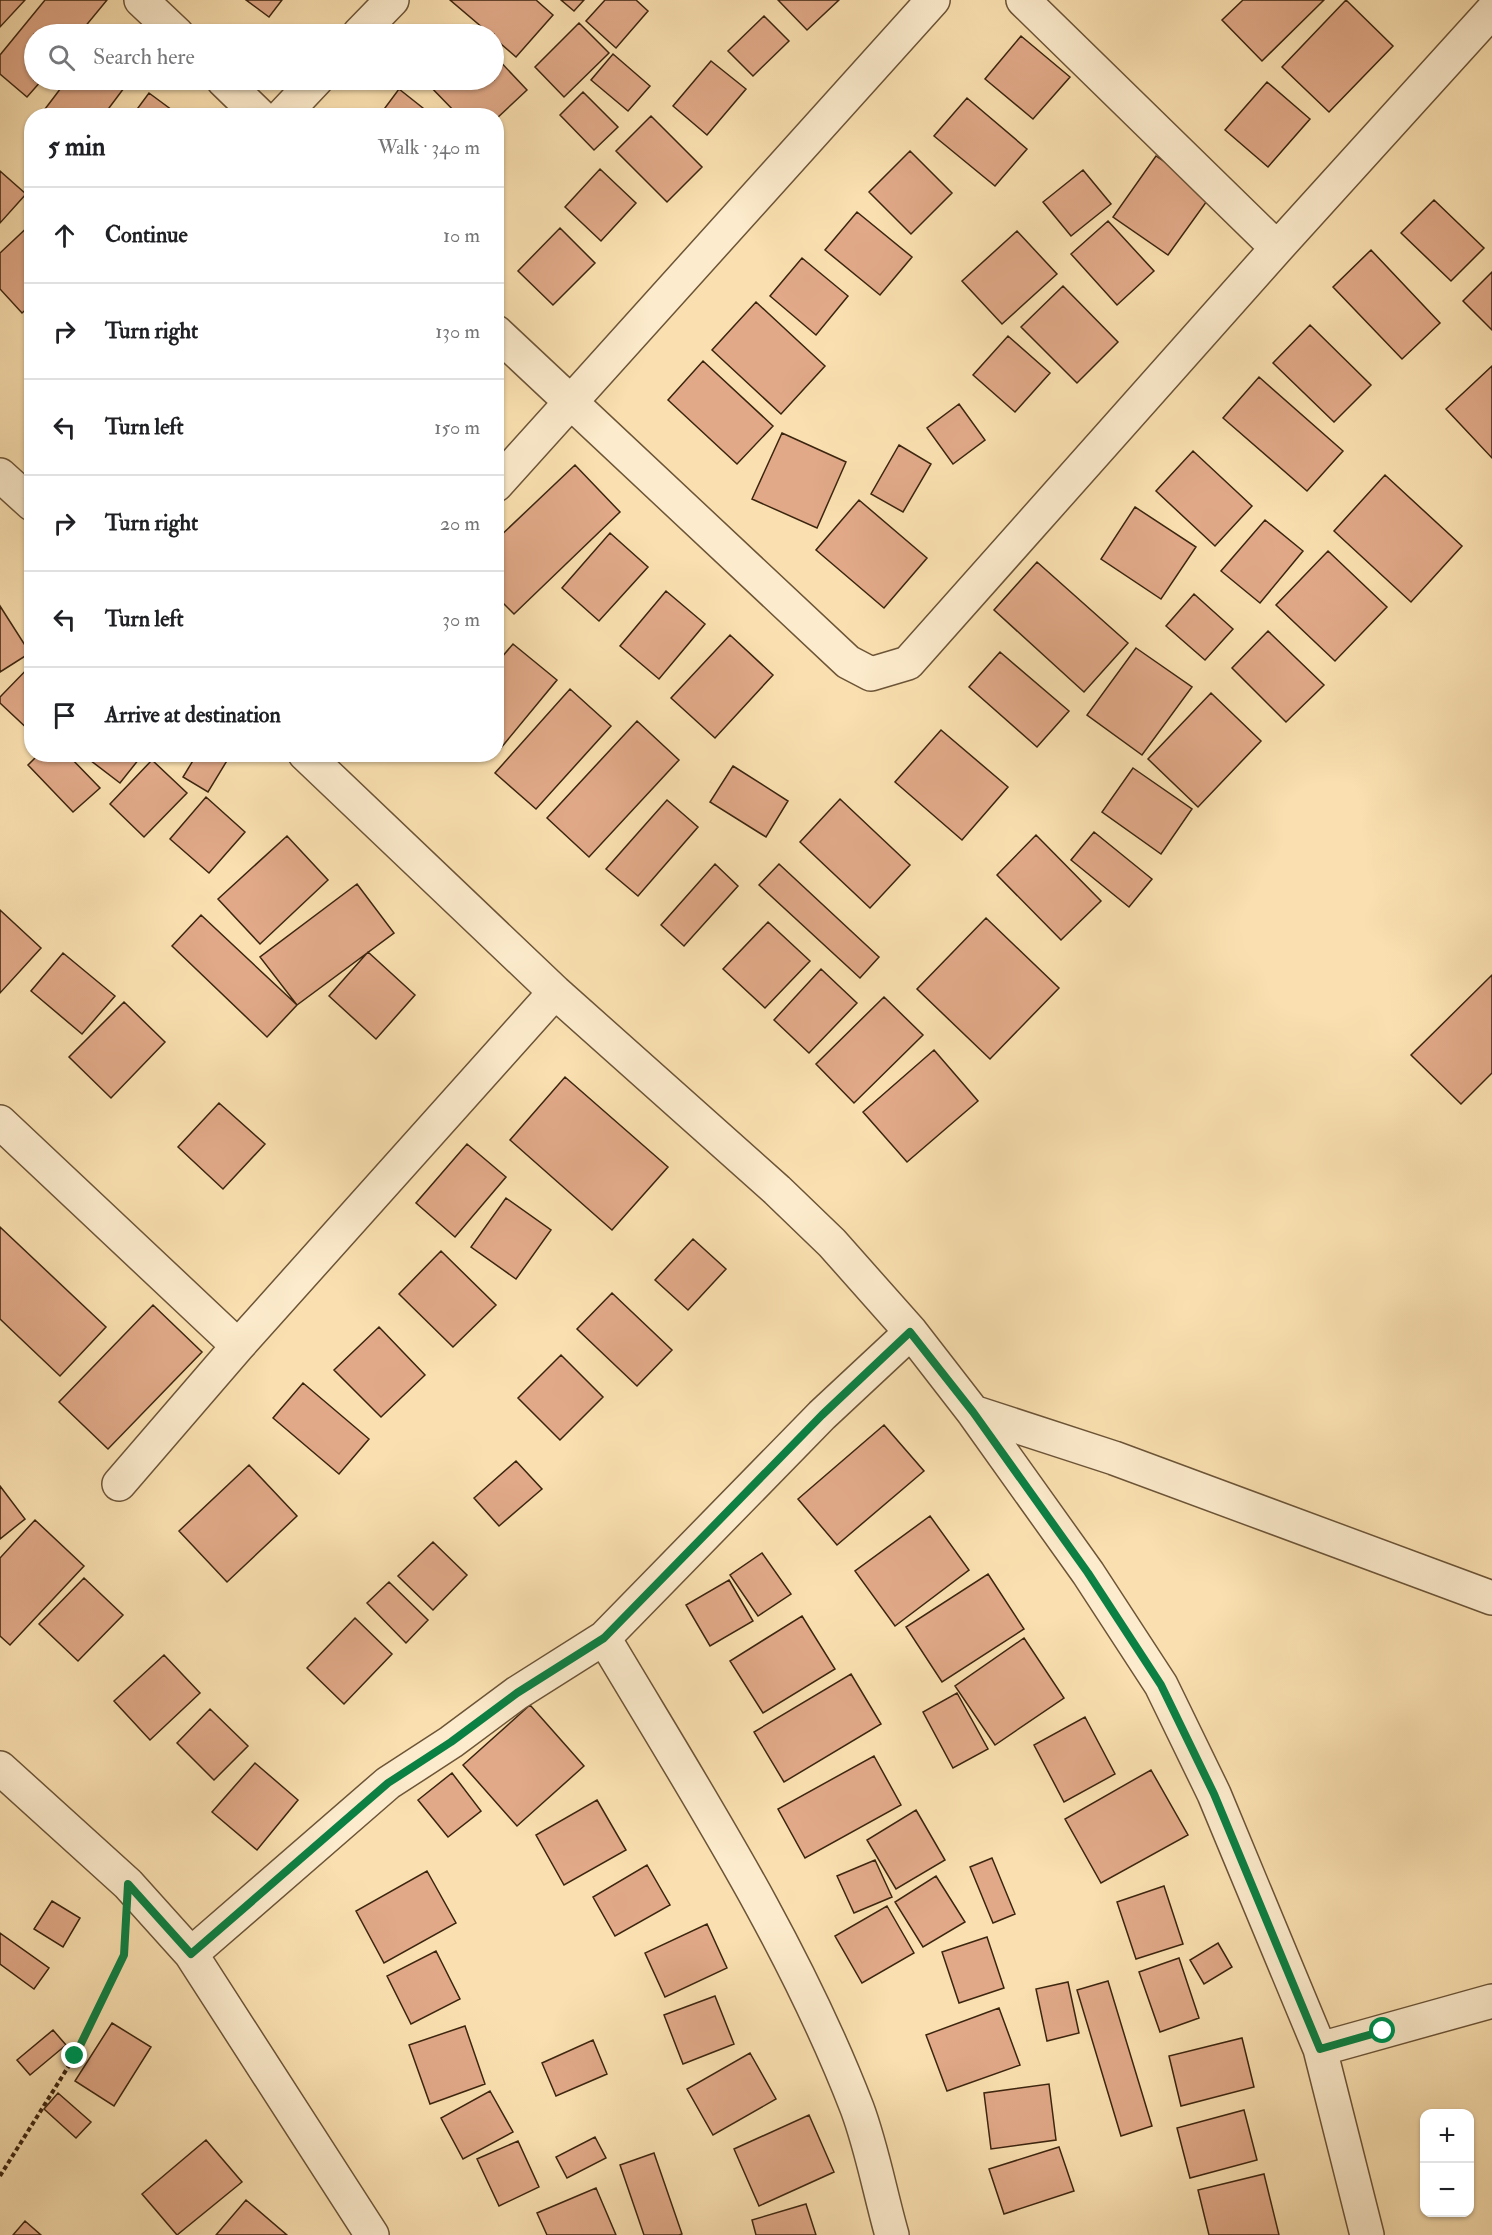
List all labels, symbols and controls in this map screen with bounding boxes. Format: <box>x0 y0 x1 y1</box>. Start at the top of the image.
search box <box>24 24 504 90</box>
icon: search <box>45 41 78 74</box>
text: Search here <box>93 43 195 71</box>
text: 5 min <box>48 131 105 163</box>
text: Walk · 340 m <box>378 135 480 160</box>
icon: ahead <box>48 219 81 252</box>
text: Continue <box>105 221 188 249</box>
text: 10 m <box>443 223 480 248</box>
icon: right <box>48 315 81 348</box>
text: Turn right <box>105 317 198 345</box>
text: 130 m <box>435 319 480 344</box>
icon: left <box>48 411 81 444</box>
text: Turn left <box>105 413 184 441</box>
text: 150 m <box>434 415 480 440</box>
icon: right <box>48 507 81 540</box>
text: Turn right <box>105 509 198 537</box>
text: 20 m <box>440 511 480 536</box>
icon: left <box>48 603 81 636</box>
text: Turn left <box>105 605 184 633</box>
text: 30 m <box>442 607 480 632</box>
icon: arrive <box>48 699 81 732</box>
text: Arrive at destination <box>105 701 281 729</box>
route start <box>1369 2017 1395 2043</box>
route end <box>61 2042 87 2068</box>
map controls <box>1420 2109 1474 2217</box>
button: + <box>1420 2109 1474 2163</box>
button: − <box>1420 2163 1474 2217</box>

